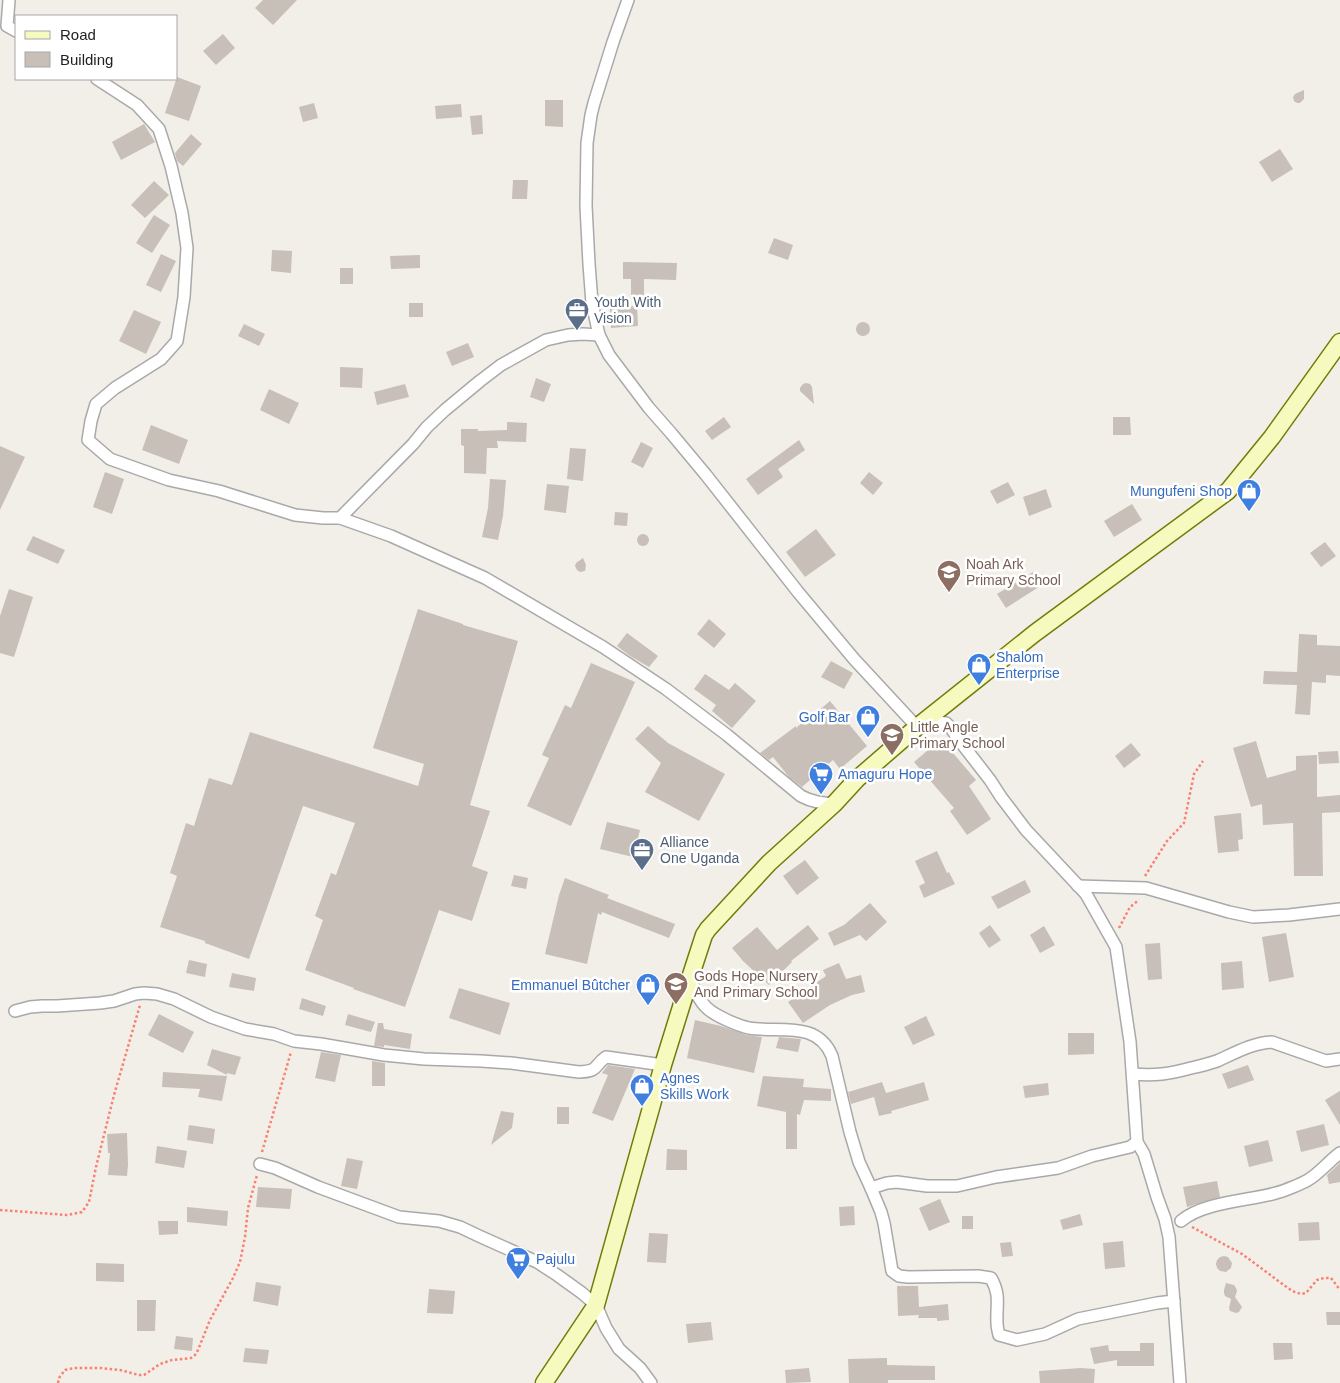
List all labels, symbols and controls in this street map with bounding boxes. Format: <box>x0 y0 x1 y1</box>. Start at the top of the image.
legend <box>15 15 178 80</box>
text: Road <box>60 26 96 43</box>
text: Building <box>60 51 113 68</box>
place label: Youth With Vision <box>594 294 661 326</box>
office icon: Youth With Vision <box>564 297 590 331</box>
shop icon: Mungufeni Shop <box>1236 478 1262 512</box>
place label: Mungufeni Shop <box>1130 483 1232 499</box>
place label: Noah Ark Primary School <box>966 556 1061 588</box>
school or university icon: Noah Ark Primary School <box>936 559 962 593</box>
place label: Shalom Enterprise <box>996 649 1060 681</box>
shop icon: Shalom Enterprise <box>966 652 992 686</box>
shop icon: Golf Bar <box>855 704 881 738</box>
place label: Golf Bar <box>799 709 850 725</box>
place label: Little Angle Primary School <box>910 719 1005 751</box>
school or university icon: Little Angle Primary School <box>879 722 905 756</box>
supermarket icon: Amaguru Hope <box>808 761 834 795</box>
place label: Amaguru Hope <box>838 766 932 782</box>
place label: Alliance One Uganda <box>660 834 740 866</box>
office icon: Alliance One Uganda <box>629 837 655 871</box>
place label: Gods Hope Nursery And Primary School <box>694 968 818 1000</box>
school or university icon: Gods Hope Nursery And Primary School <box>663 971 689 1005</box>
shop icon: Emmanuel Bûtcher <box>635 972 661 1006</box>
place label: Emmanuel Bûtcher <box>511 977 630 993</box>
place label: Agnes Skills Work <box>660 1070 730 1102</box>
shop icon: Agnes Skills Work <box>629 1073 655 1107</box>
supermarket icon: Pajulu <box>505 1246 531 1280</box>
place label: Pajulu <box>536 1251 575 1267</box>

